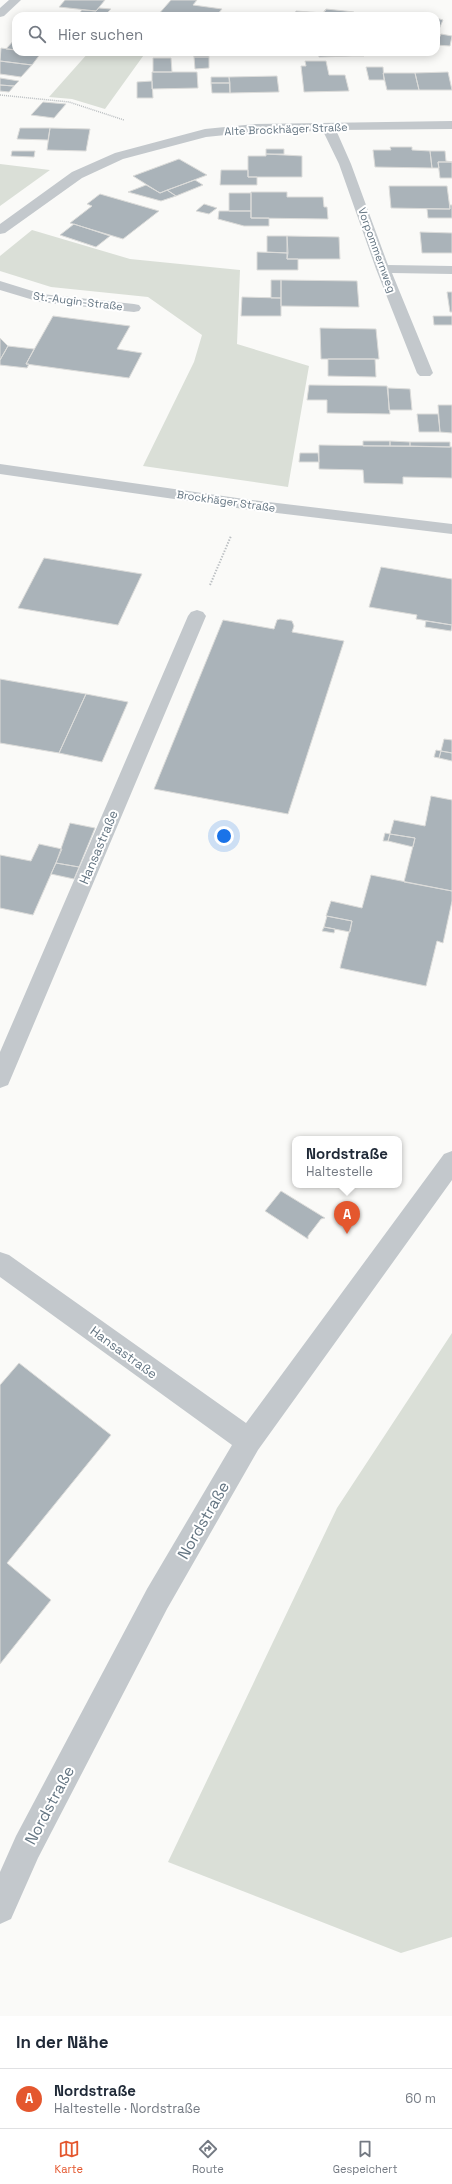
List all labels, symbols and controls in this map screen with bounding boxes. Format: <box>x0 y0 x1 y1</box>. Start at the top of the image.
search box <box>12 12 440 56</box>
icon: search <box>26 23 48 45</box>
text: Hier suchen <box>58 25 143 44</box>
street label: Alte Brockhäger Straße <box>224 120 348 138</box>
street label: Vorpommernweg <box>355 205 399 295</box>
street label: St.-Augin-Straße <box>32 289 124 313</box>
street label: Brockhäger Straße <box>176 487 276 515</box>
street label: Hansastraße <box>75 808 122 887</box>
your location <box>214 826 234 846</box>
popup <box>292 1136 402 1188</box>
text: Nordstraße <box>306 1144 388 1163</box>
text: Haltestelle <box>306 1163 373 1180</box>
pin: A <box>334 1201 360 1234</box>
street label: Hansastraße <box>87 1322 161 1382</box>
street label: Nordstraße <box>173 1477 234 1563</box>
street label: Nordstraße <box>20 1762 79 1848</box>
text: In der Nähe <box>16 2031 108 2053</box>
text: Nordstraße <box>54 2081 136 2100</box>
text: A <box>25 2090 33 2107</box>
text: 60 m <box>405 2090 436 2107</box>
text: Haltestelle · Nordstraße <box>54 2100 200 2117</box>
tab: Karte <box>54 2138 83 2176</box>
tab: Route <box>192 2138 224 2176</box>
tab: Gespeichert <box>333 2138 398 2176</box>

